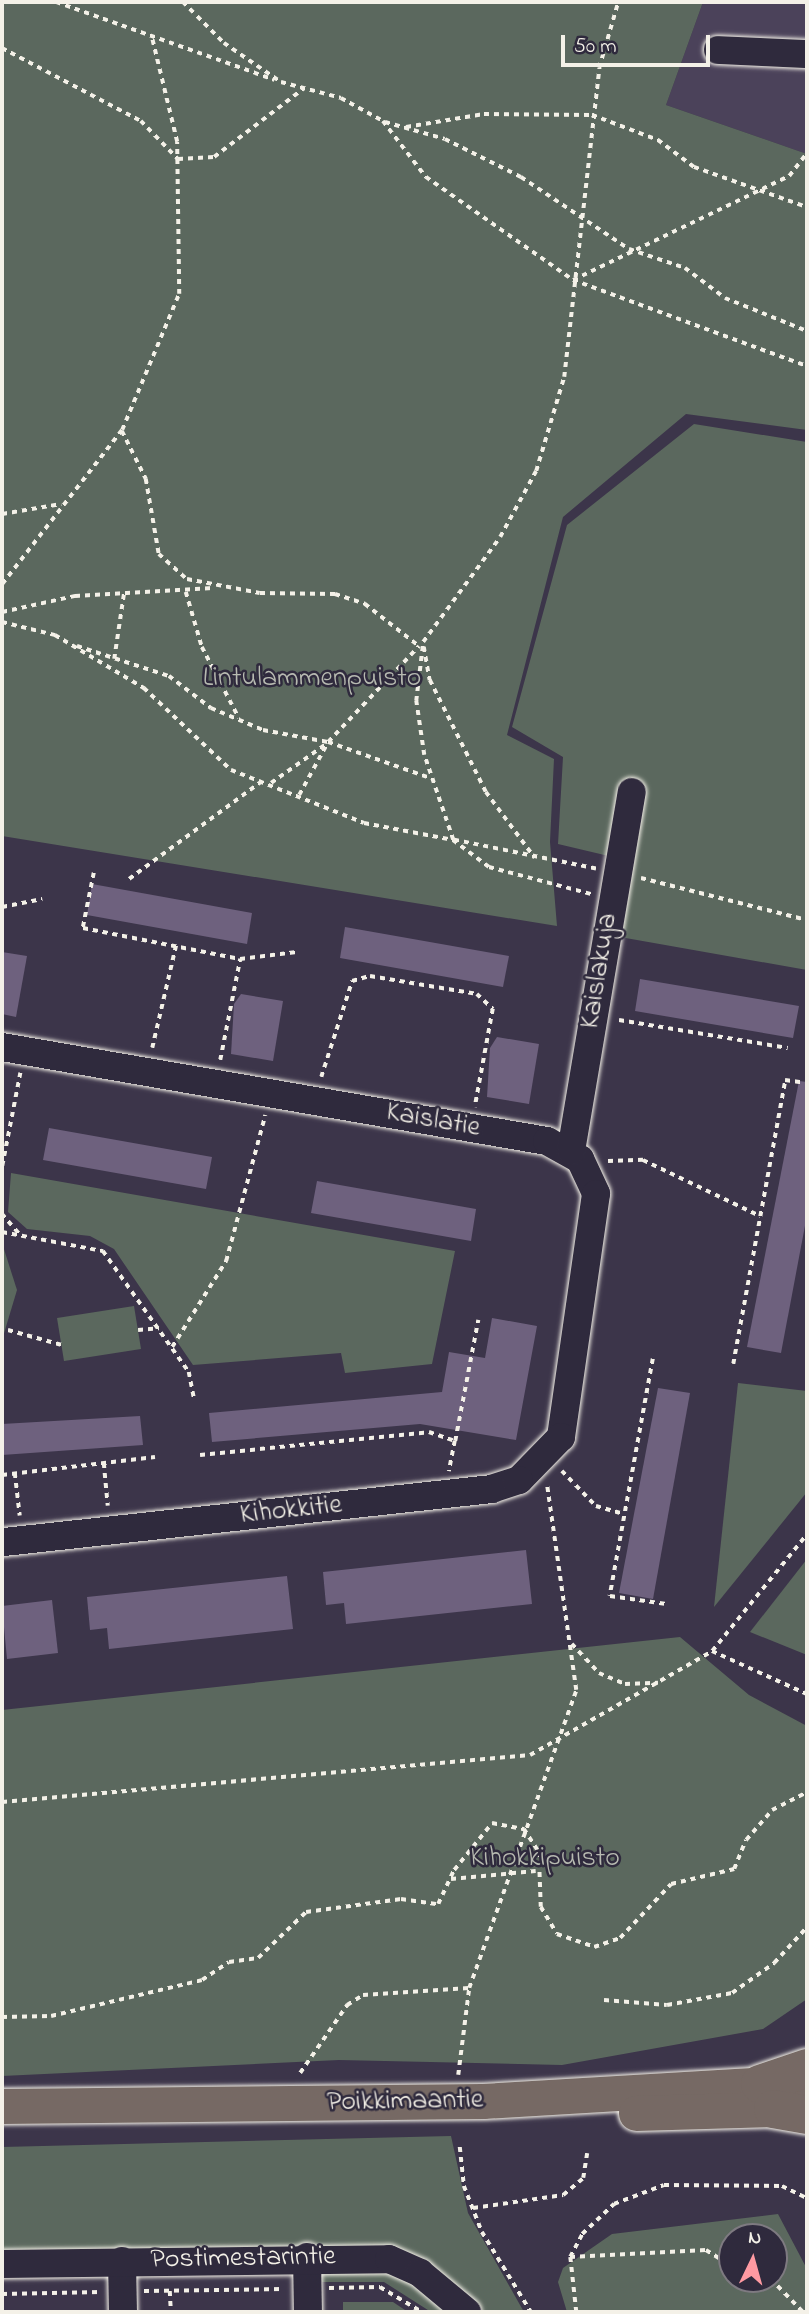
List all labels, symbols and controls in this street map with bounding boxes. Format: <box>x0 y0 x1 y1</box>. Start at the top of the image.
scale bar <box>564 21 713 65</box>
text: 50 m <box>574 32 617 62</box>
park label: Lintulammenpuisto <box>203 662 421 696</box>
street label: Kaislakuja <box>574 911 626 1031</box>
street label: Kaislatie <box>383 1096 483 1146</box>
street label: Kihokkitie <box>238 1489 344 1533</box>
park label: Kihokkipuisto <box>470 1842 620 1876</box>
street label: Poikkimaantie <box>326 2084 484 2120</box>
north arrow <box>718 2223 788 2293</box>
text: N <box>747 2225 762 2253</box>
street label: Postimestarintie <box>150 2241 336 2277</box>

